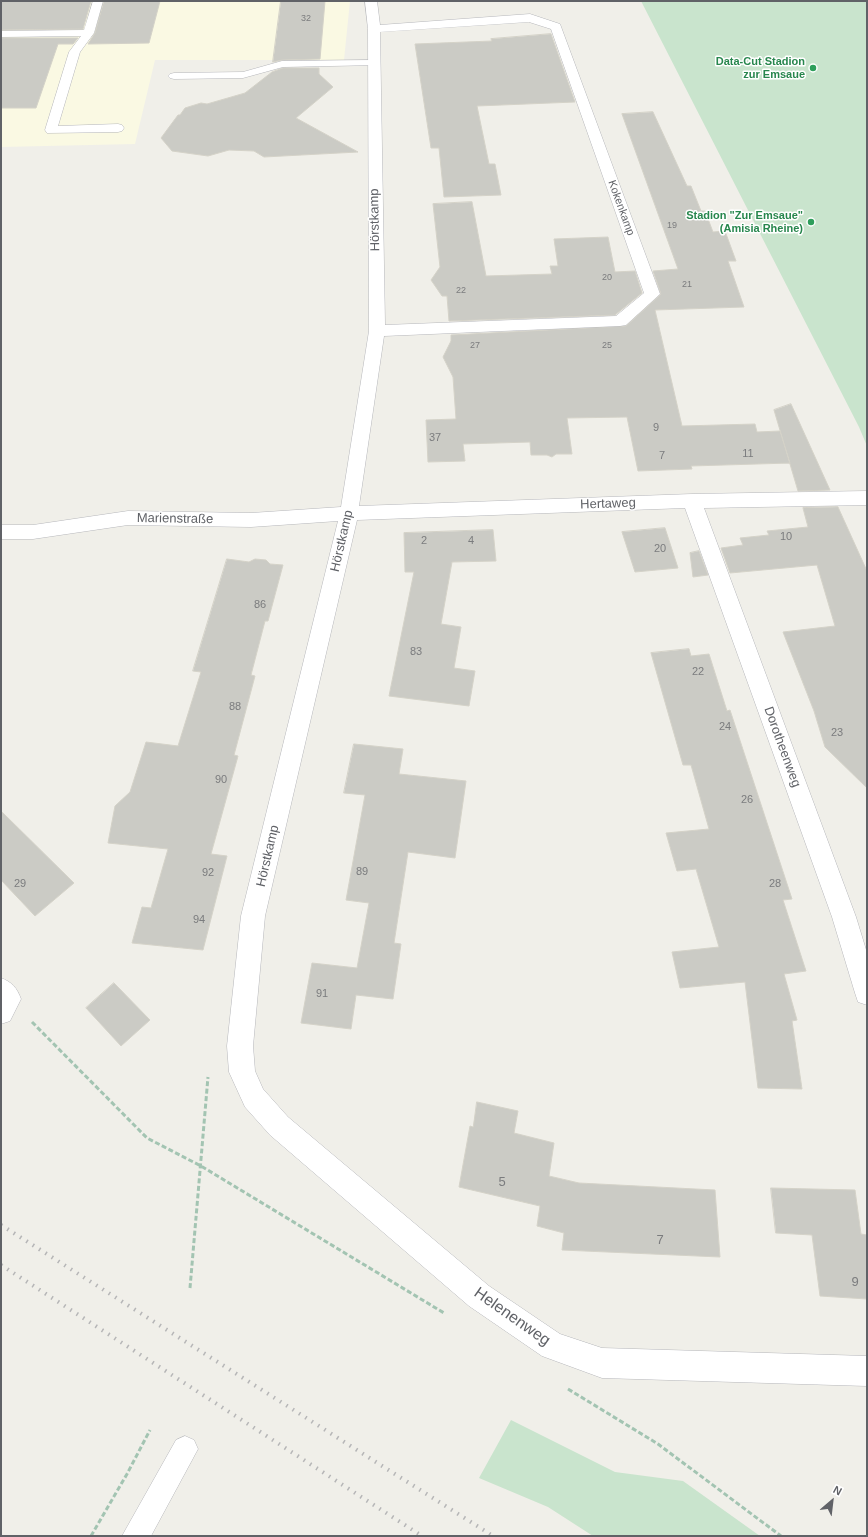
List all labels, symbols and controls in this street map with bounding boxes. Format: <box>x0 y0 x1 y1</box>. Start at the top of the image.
house number: 32 <box>301 14 311 24</box>
place label: Data-Cut Stadion zur Emsaue <box>716 55 805 81</box>
marker: Data-Cut Stadion zur Emsaue <box>808 63 818 73</box>
street label: Kokenkamp <box>605 178 637 238</box>
street label: Hörstkamp <box>367 188 383 252</box>
place label: Stadion "Zur Emsaue" (Amisia Rheine) <box>686 209 803 235</box>
marker: Stadion "Zur Emsaue" (Amisia Rheine) <box>806 217 816 227</box>
house number: 19 <box>667 221 677 231</box>
house number: 20 <box>602 273 612 283</box>
house number: 21 <box>682 280 692 290</box>
house number: 22 <box>456 286 466 296</box>
house number: 27 <box>470 341 480 351</box>
house number: 25 <box>602 341 612 351</box>
house number: 9 <box>653 421 659 435</box>
house number: 37 <box>429 431 441 445</box>
house number: 11 <box>742 447 754 461</box>
house number: 7 <box>659 449 665 463</box>
street label: Hertaweg <box>580 495 636 513</box>
street label: Hörstkamp <box>327 509 357 573</box>
street label: Marienstraße <box>137 511 213 527</box>
house number: 10 <box>780 530 792 544</box>
house number: 2 <box>421 534 427 548</box>
house number: 4 <box>468 534 474 548</box>
house number: 20 <box>654 542 666 556</box>
house number: 86 <box>254 598 266 612</box>
house number: 83 <box>410 645 422 659</box>
house number: 22 <box>692 665 704 679</box>
house number: 88 <box>229 700 241 714</box>
street label: Dorotheenweg <box>760 705 804 789</box>
house number: 24 <box>719 720 731 734</box>
house number: 23 <box>831 726 843 740</box>
house number: 90 <box>215 773 227 787</box>
house number: 26 <box>741 793 753 807</box>
street label: Hörstkamp <box>253 824 283 888</box>
house number: 89 <box>356 865 368 879</box>
house number: 92 <box>202 866 214 880</box>
house number: 29 <box>14 877 26 891</box>
house number: 28 <box>769 877 781 891</box>
house number: 94 <box>193 913 205 927</box>
house number: 91 <box>316 987 328 1001</box>
house number: 5 <box>498 1174 506 1190</box>
house number: 7 <box>656 1232 664 1248</box>
house number: 9 <box>851 1274 859 1290</box>
street label: Helenenweg <box>470 1284 554 1350</box>
north arrow <box>812 1481 852 1521</box>
text: N <box>831 1483 844 1498</box>

